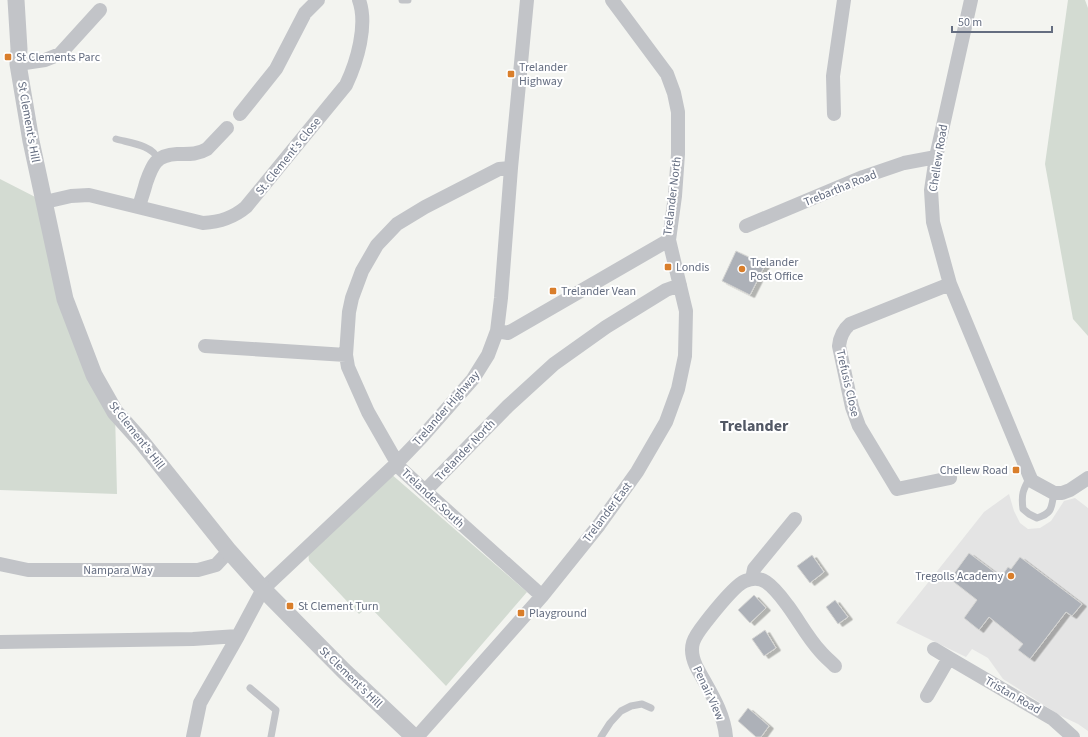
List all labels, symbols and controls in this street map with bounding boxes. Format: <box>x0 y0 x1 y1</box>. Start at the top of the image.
scale bar <box>952 8 1052 34</box>
text: 50 m <box>958 14 982 31</box>
place label: St Clements Parc <box>16 49 101 66</box>
marker: St Clements Parc <box>3 52 13 62</box>
place label: Trelander Highway <box>519 59 568 90</box>
marker: Trelander Highway <box>506 69 516 79</box>
street label: St Clement's Hill <box>13 80 44 164</box>
street label: St. Clement's Close <box>252 114 325 199</box>
street label: Chellew Road <box>925 123 952 193</box>
street label: Trelander North <box>659 155 686 237</box>
street label: Trebartha Road <box>801 166 879 211</box>
place label: Trelander Post Office <box>750 254 803 285</box>
place label: Londis <box>676 259 709 276</box>
marker: Londis <box>663 262 673 272</box>
marker: Trelander Post Office <box>737 264 747 274</box>
place label: Trelander Vean <box>561 283 636 300</box>
marker: Trelander Vean <box>548 286 558 296</box>
street label: Trefusis Close <box>832 348 864 419</box>
street label: Trelander Highway <box>409 367 484 449</box>
street label: St Clement's Hill <box>105 398 169 473</box>
district label: Trelander <box>720 415 789 437</box>
street label: Trelander North <box>432 416 499 485</box>
place label: Chellew Road <box>940 462 1008 479</box>
street label: Trelander South <box>397 465 468 532</box>
marker: Chellew Road <box>1011 465 1021 475</box>
street label: Trelander East <box>579 478 636 546</box>
street label: Nampara Way <box>83 562 153 579</box>
place label: Tregolls Academy <box>915 568 1003 585</box>
marker: Tregolls Academy <box>1006 571 1016 581</box>
place label: St Clement Turn <box>298 598 379 615</box>
marker: St Clement Turn <box>285 601 295 611</box>
place label: Playground <box>529 605 587 622</box>
marker: Playground <box>516 608 526 618</box>
street label: St Clement's Hill <box>315 643 386 712</box>
street label: Penair View <box>689 663 729 724</box>
street label: Tristan Road <box>981 672 1044 718</box>

